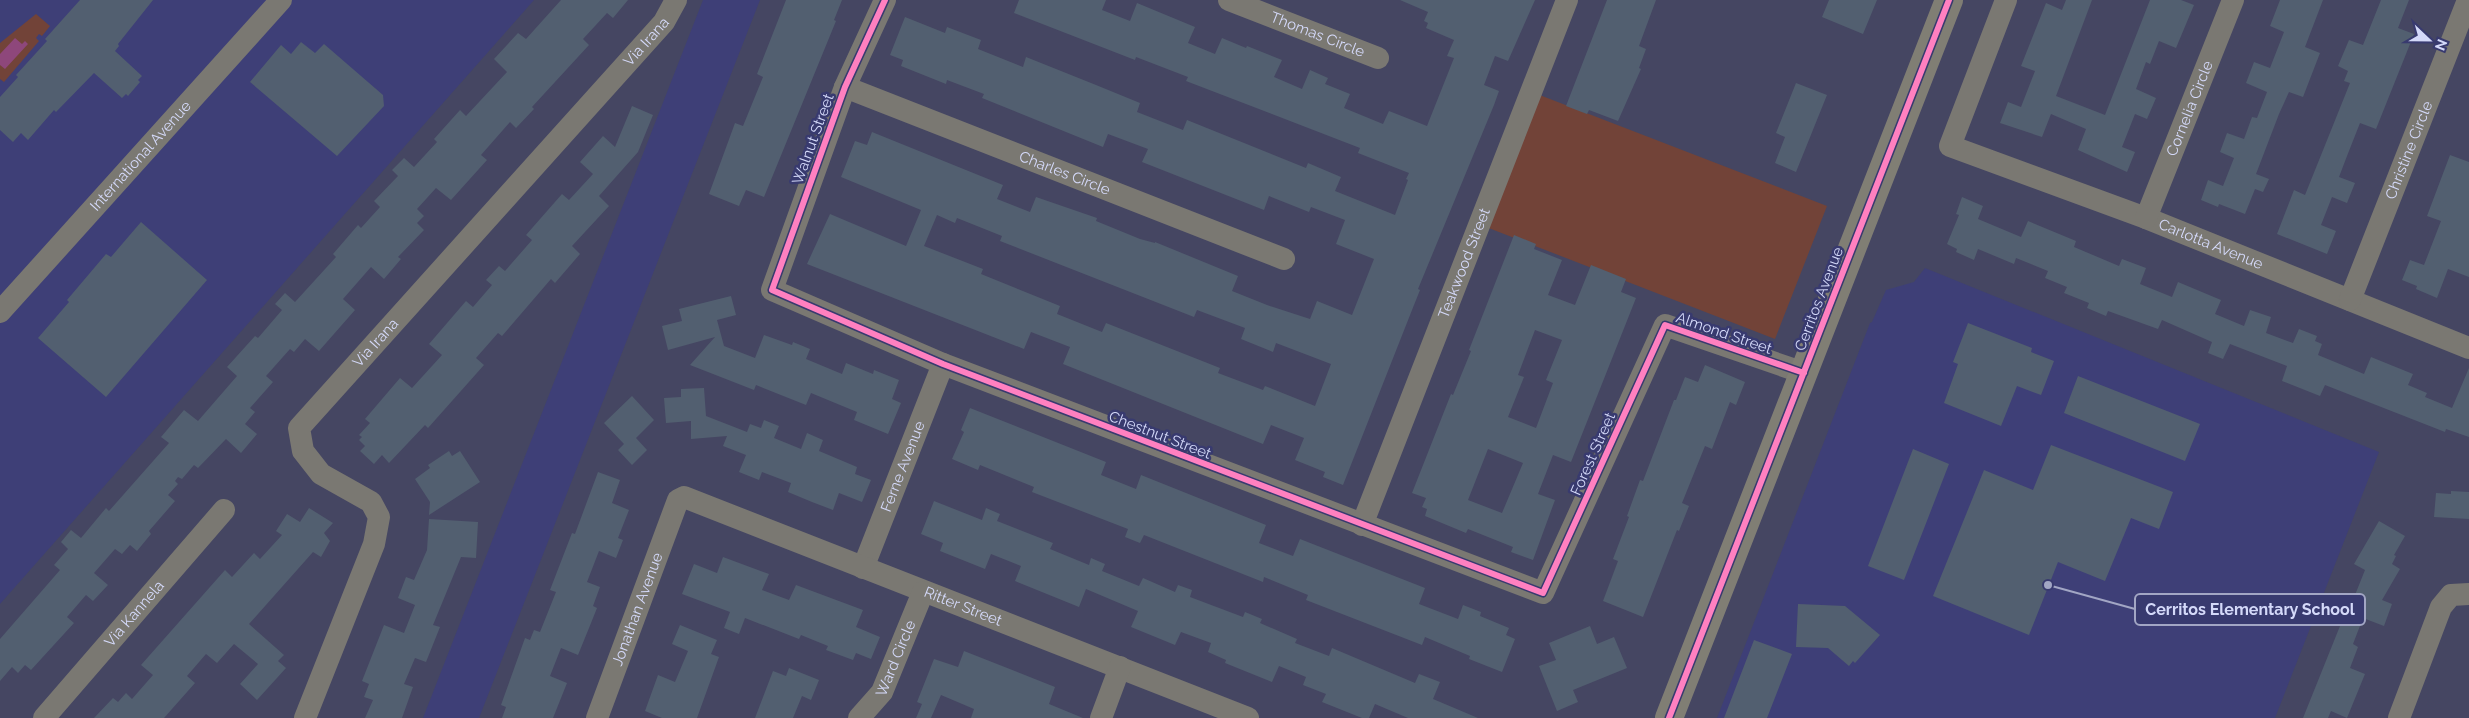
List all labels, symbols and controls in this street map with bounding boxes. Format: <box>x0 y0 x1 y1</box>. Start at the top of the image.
street label: Thomas Circle <box>1268 8 1367 61</box>
street label: Via Irana <box>620 13 673 70</box>
north arrow <box>2404 15 2454 65</box>
text: N <box>2432 37 2450 53</box>
street label: Cornelia Circle <box>2163 58 2217 159</box>
street label: Walnut Street <box>788 91 838 187</box>
street label: International Avenue <box>86 97 195 215</box>
street label: Christine Circle <box>2381 98 2436 202</box>
street label: Charles Circle <box>1017 147 1113 199</box>
street label: Teakwood Street <box>1435 205 1494 321</box>
street label: Carlotta Avenue <box>2156 215 2266 273</box>
street label: Cerritos Avenue <box>1791 244 1847 354</box>
street label: Almond Street <box>1674 308 1774 358</box>
street label: Via Irana <box>349 315 402 371</box>
street label: Chestnut Street <box>1106 407 1214 463</box>
street label: Forest Street <box>1567 410 1619 498</box>
street label: Ferne Avenue <box>877 418 929 515</box>
street label: Jonathan Avenue <box>608 550 667 668</box>
street label: Via Kannela <box>101 577 168 651</box>
street label: Ritter Street <box>922 583 1005 630</box>
callout: Cerritos Elementary School <box>2135 594 2365 625</box>
text: Cerritos Elementary School <box>2145 600 2356 619</box>
street label: Ward Circle <box>872 617 920 699</box>

